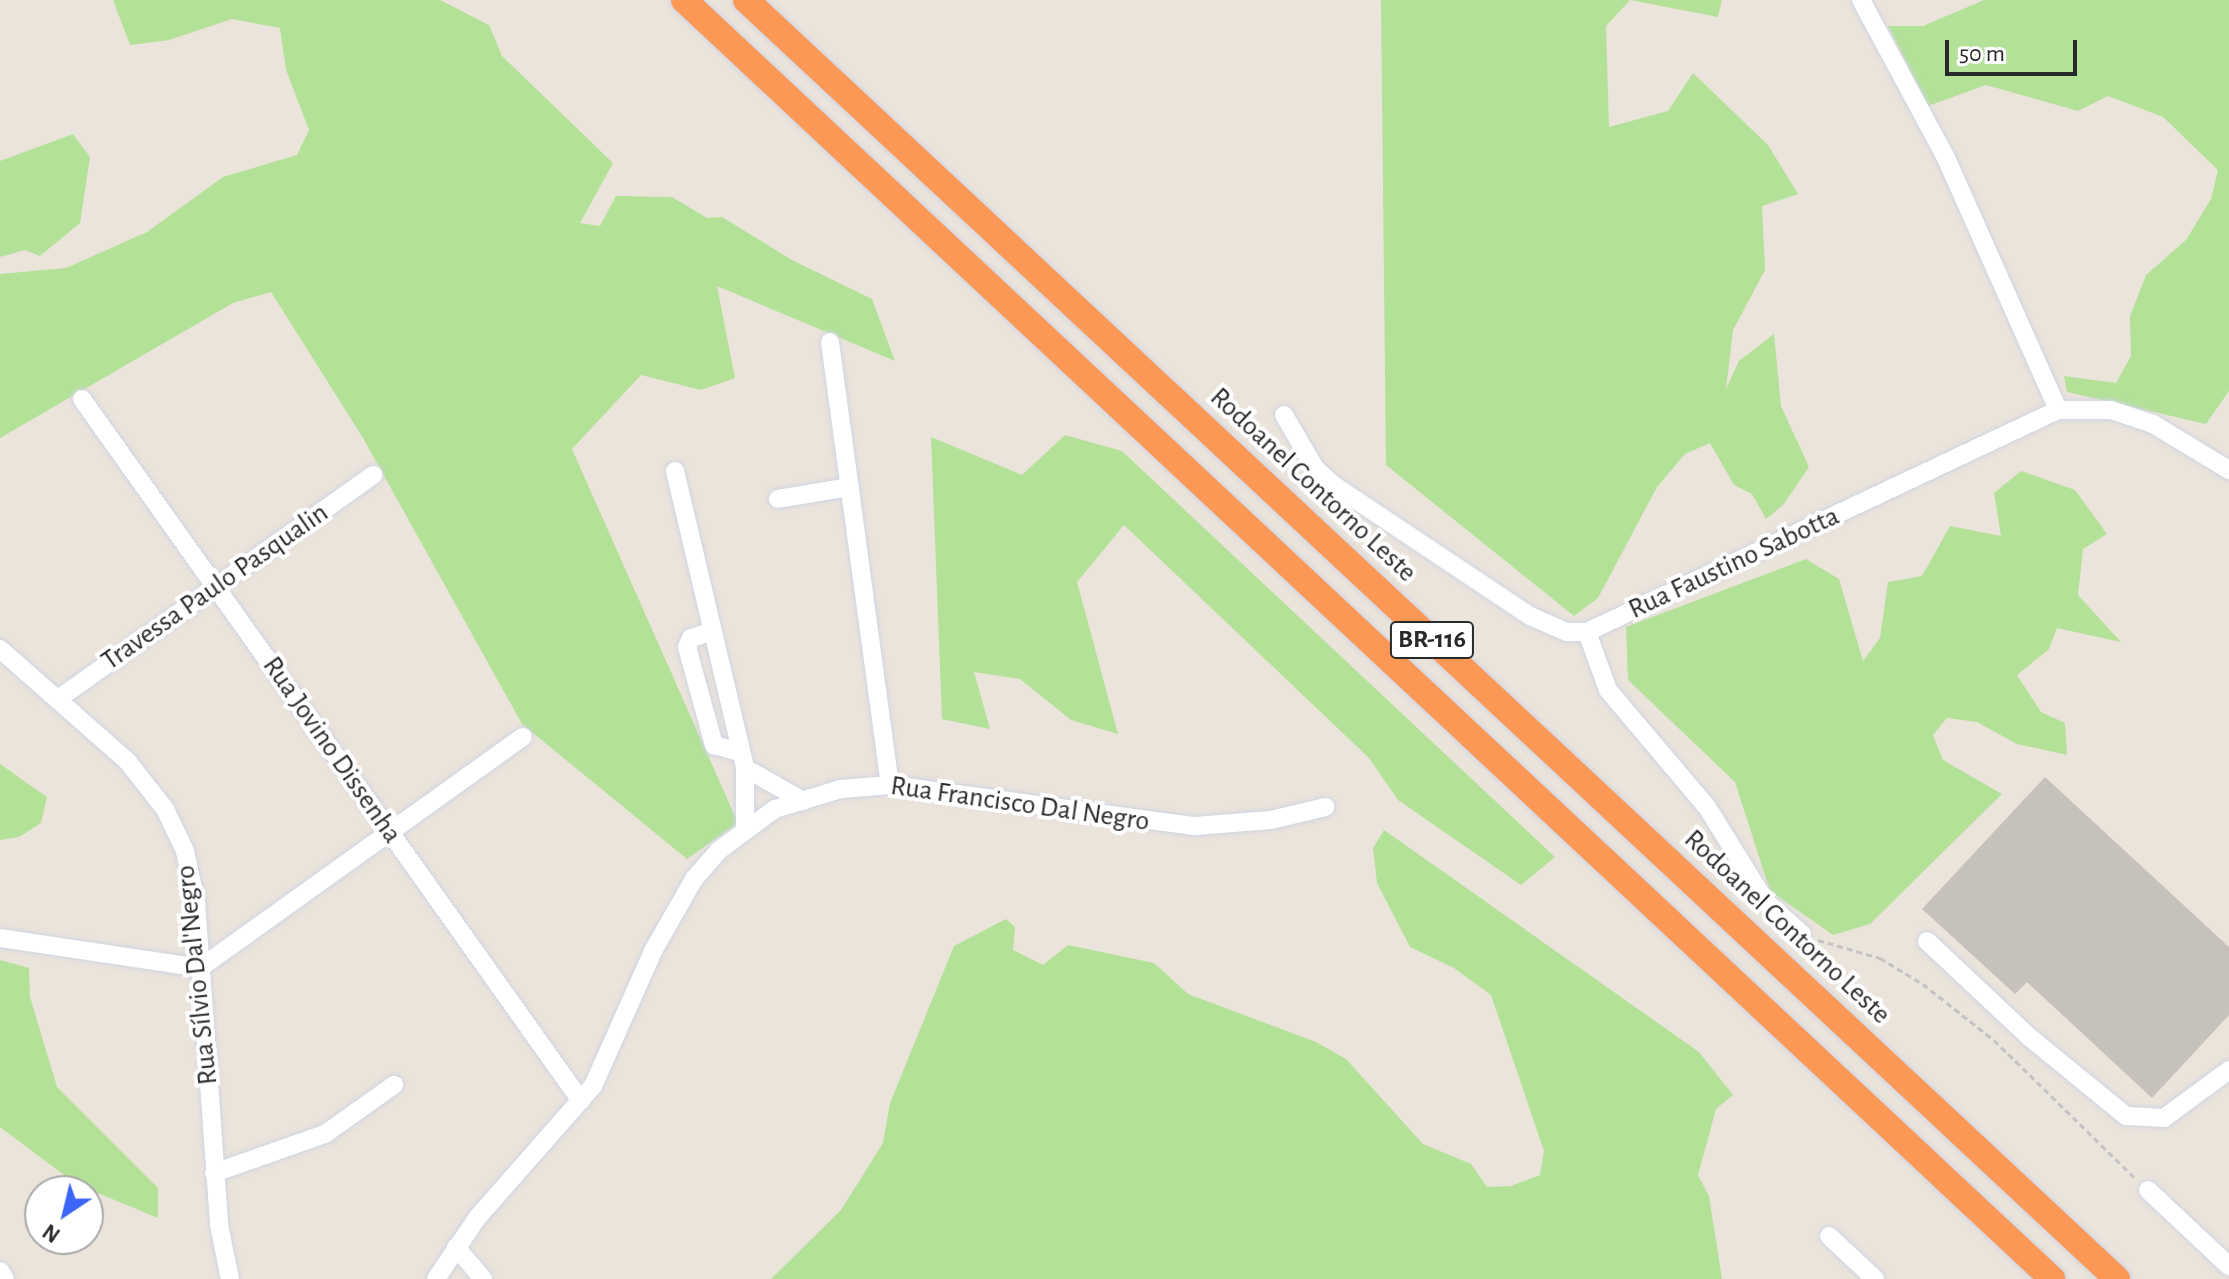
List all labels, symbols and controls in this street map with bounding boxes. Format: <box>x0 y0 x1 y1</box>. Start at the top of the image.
scale bar <box>1949 24 2081 74</box>
text: 50 m <box>1959 42 2005 66</box>
street label: Rodoanel Contorno Leste <box>1203 381 1423 589</box>
street label: Travessa Paulo Pasqualin <box>95 496 335 678</box>
street label: Rua Faustino Sabotta <box>1623 499 1845 627</box>
road number: BR-116 <box>1388 618 1476 662</box>
street label: Rua Jovino Dissenha <box>255 650 409 850</box>
street label: Rua Francisco Dal Negro <box>888 769 1152 839</box>
street label: Rodoanel Contorno Leste <box>1677 823 1897 1031</box>
street label: Rua Sílvio Dal'Negro <box>169 863 225 1087</box>
north arrow <box>24 1175 104 1255</box>
text: N <box>39 1220 64 1246</box>

